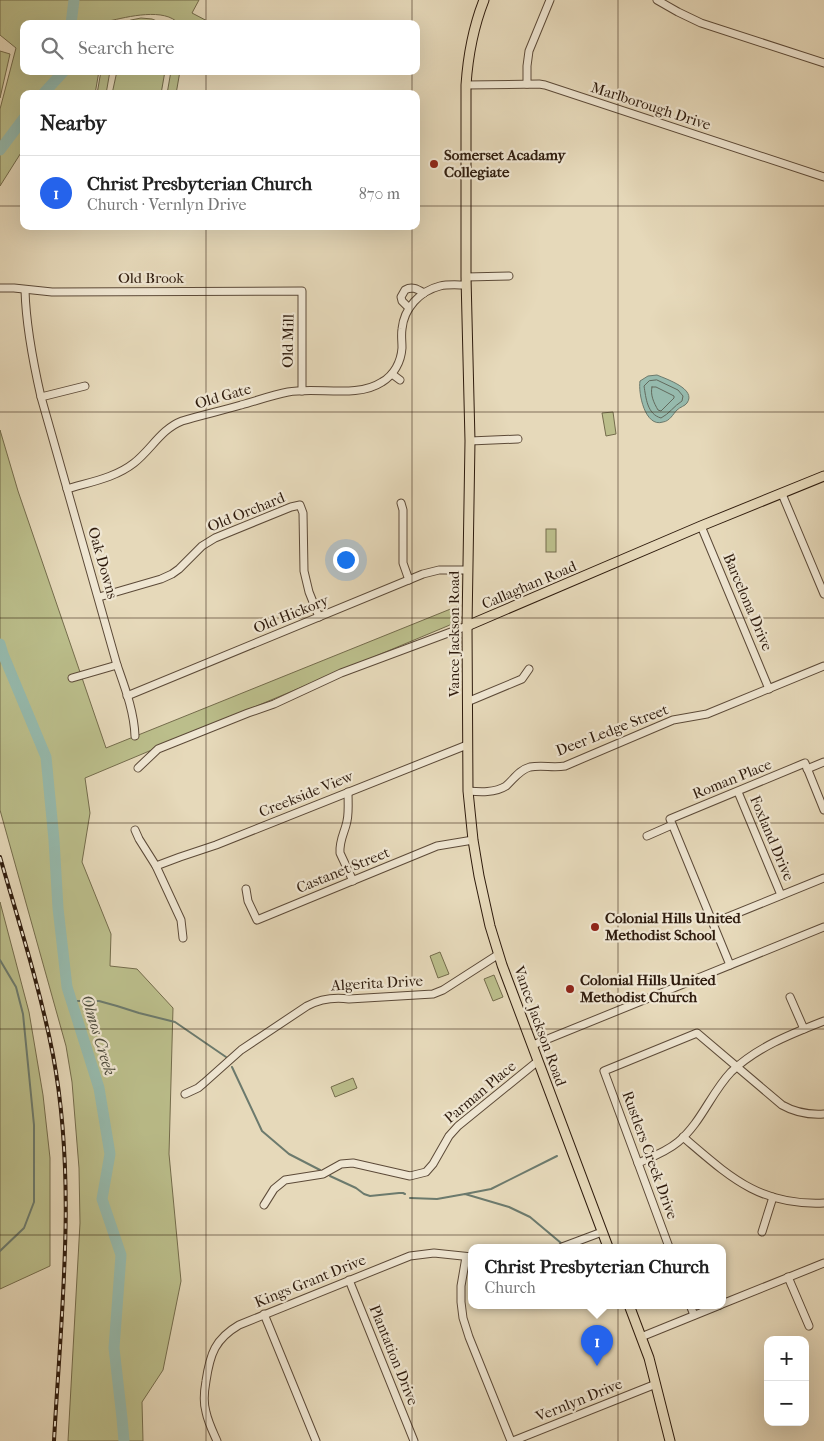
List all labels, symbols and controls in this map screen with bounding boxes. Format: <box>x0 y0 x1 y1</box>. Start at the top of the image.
search box <box>20 20 420 75</box>
icon: search <box>38 34 66 62</box>
text: Search here <box>78 37 174 59</box>
street label: Marlborough Drive <box>589 78 714 134</box>
text: Nearby <box>40 111 106 135</box>
place label: Somerset Acadamy Collegiate <box>444 146 566 181</box>
marker: Somerset Acadamy Collegiate <box>428 158 440 170</box>
text: Christ Presbyterian Church <box>87 173 312 195</box>
text: 1 <box>53 184 59 203</box>
text: 870 m <box>359 184 400 203</box>
text: Church · Vernlyn Drive <box>87 195 246 214</box>
street label: Old Brook <box>118 269 184 287</box>
street label: Old Mill <box>279 314 297 368</box>
street label: Old Gate <box>193 379 254 413</box>
street label: Old Orchard <box>205 488 288 536</box>
street label: Oak Downs <box>84 525 122 601</box>
your location <box>333 547 359 573</box>
street label: Barcelona Drive <box>719 551 777 654</box>
street label: Callaghan Road <box>479 557 580 613</box>
street label: Vance Jackson Road <box>445 570 463 698</box>
street label: Old Hickory <box>251 590 332 637</box>
street label: Deer Ledge Street <box>553 700 671 760</box>
street label: Roman Place <box>690 755 775 803</box>
street label: Creekside View <box>256 767 356 821</box>
street label: Foxland Drive <box>746 793 798 884</box>
street label: Castanet Street <box>294 843 393 897</box>
place label: Colonial Hills United Methodist School <box>604 909 741 944</box>
marker: Colonial Hills United Methodist School <box>589 921 601 933</box>
street label: Vance Jackson Road <box>510 963 570 1089</box>
place label: Colonial Hills United Methodist Church <box>579 971 716 1006</box>
street label: Algerita Drive <box>330 972 424 994</box>
marker: Colonial Hills United Methodist Church <box>564 983 576 995</box>
water label: Olmos Creek <box>77 993 120 1078</box>
street label: Parman Place <box>441 1057 520 1127</box>
street label: Rustlers Creek Drive <box>618 1088 682 1222</box>
popup <box>468 1244 726 1309</box>
street label: Kings Grant Drive <box>252 1250 369 1312</box>
text: Christ Presbyterian Church <box>484 1256 710 1278</box>
text: Church <box>484 1278 536 1297</box>
street label: Plantation Drive <box>366 1302 423 1408</box>
pin: 1 <box>581 1325 613 1366</box>
map controls <box>764 1336 809 1426</box>
button: + <box>764 1336 809 1381</box>
street label: Vernlyn Drive <box>532 1374 625 1426</box>
button: − <box>764 1381 809 1426</box>

